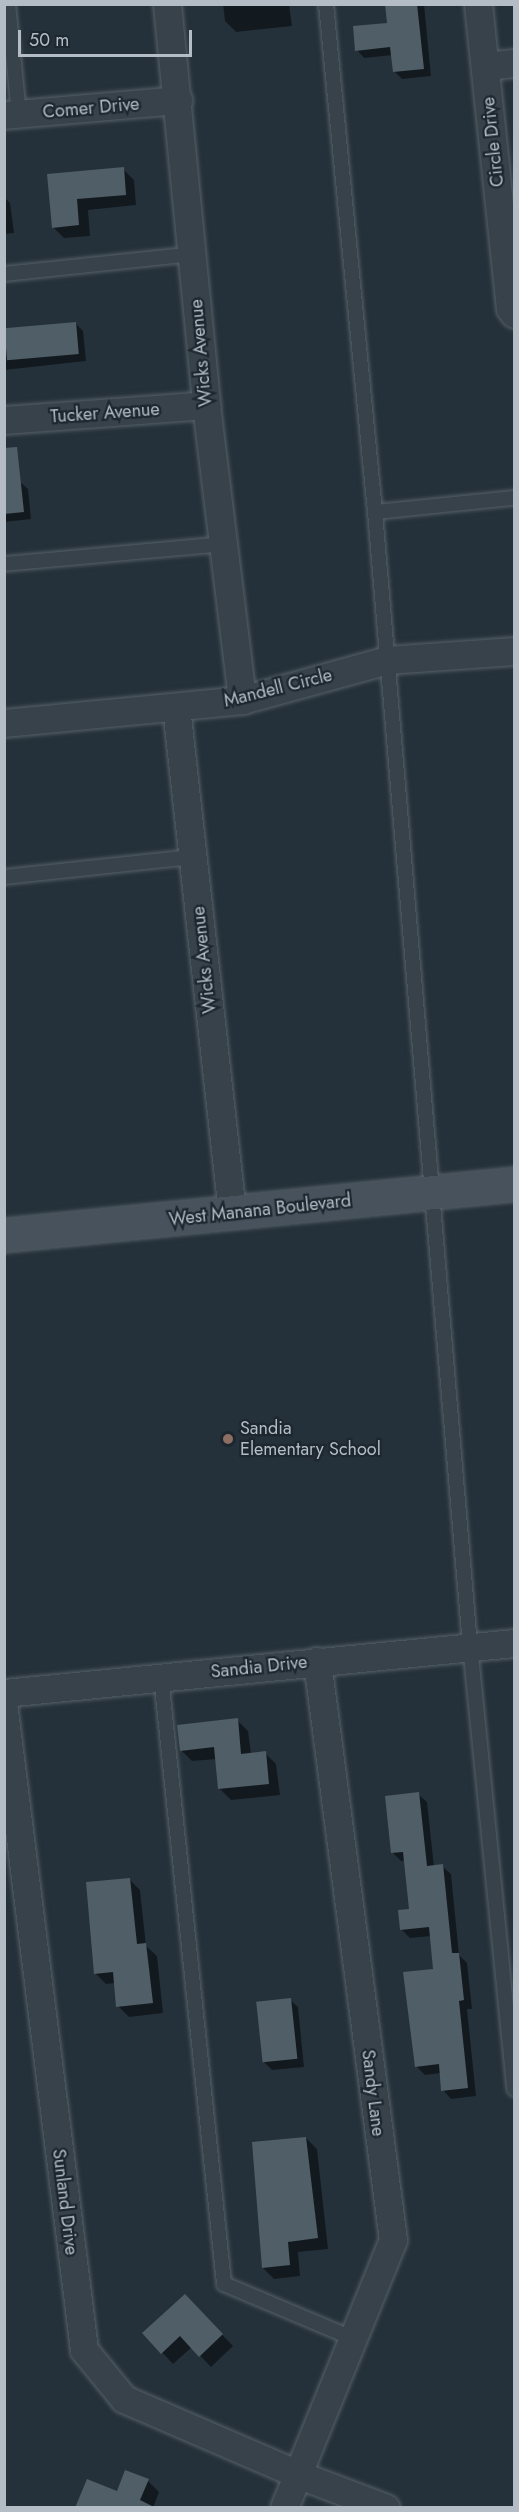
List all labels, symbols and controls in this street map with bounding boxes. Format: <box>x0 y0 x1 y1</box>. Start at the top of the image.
scale bar <box>21 18 195 56</box>
text: 50 m <box>29 27 69 53</box>
street label: Comer Drive <box>42 93 140 123</box>
street label: Circle Drive <box>478 96 508 188</box>
street label: Wicks Avenue <box>186 298 216 408</box>
street label: Tucker Avenue <box>50 398 160 428</box>
street label: Mandell Circle <box>222 664 334 712</box>
street label: Wicks Avenue <box>188 905 220 1015</box>
street label: West Manana Boulevard <box>168 1190 352 1230</box>
place label: Sandia Elementary School <box>240 1418 381 1460</box>
marker: Sandia Elementary School <box>221 1432 235 1446</box>
street label: Sandia Drive <box>210 1651 308 1683</box>
street label: Sandy Lane <box>357 2048 389 2138</box>
street label: Sunland Drive <box>48 2148 82 2256</box>

